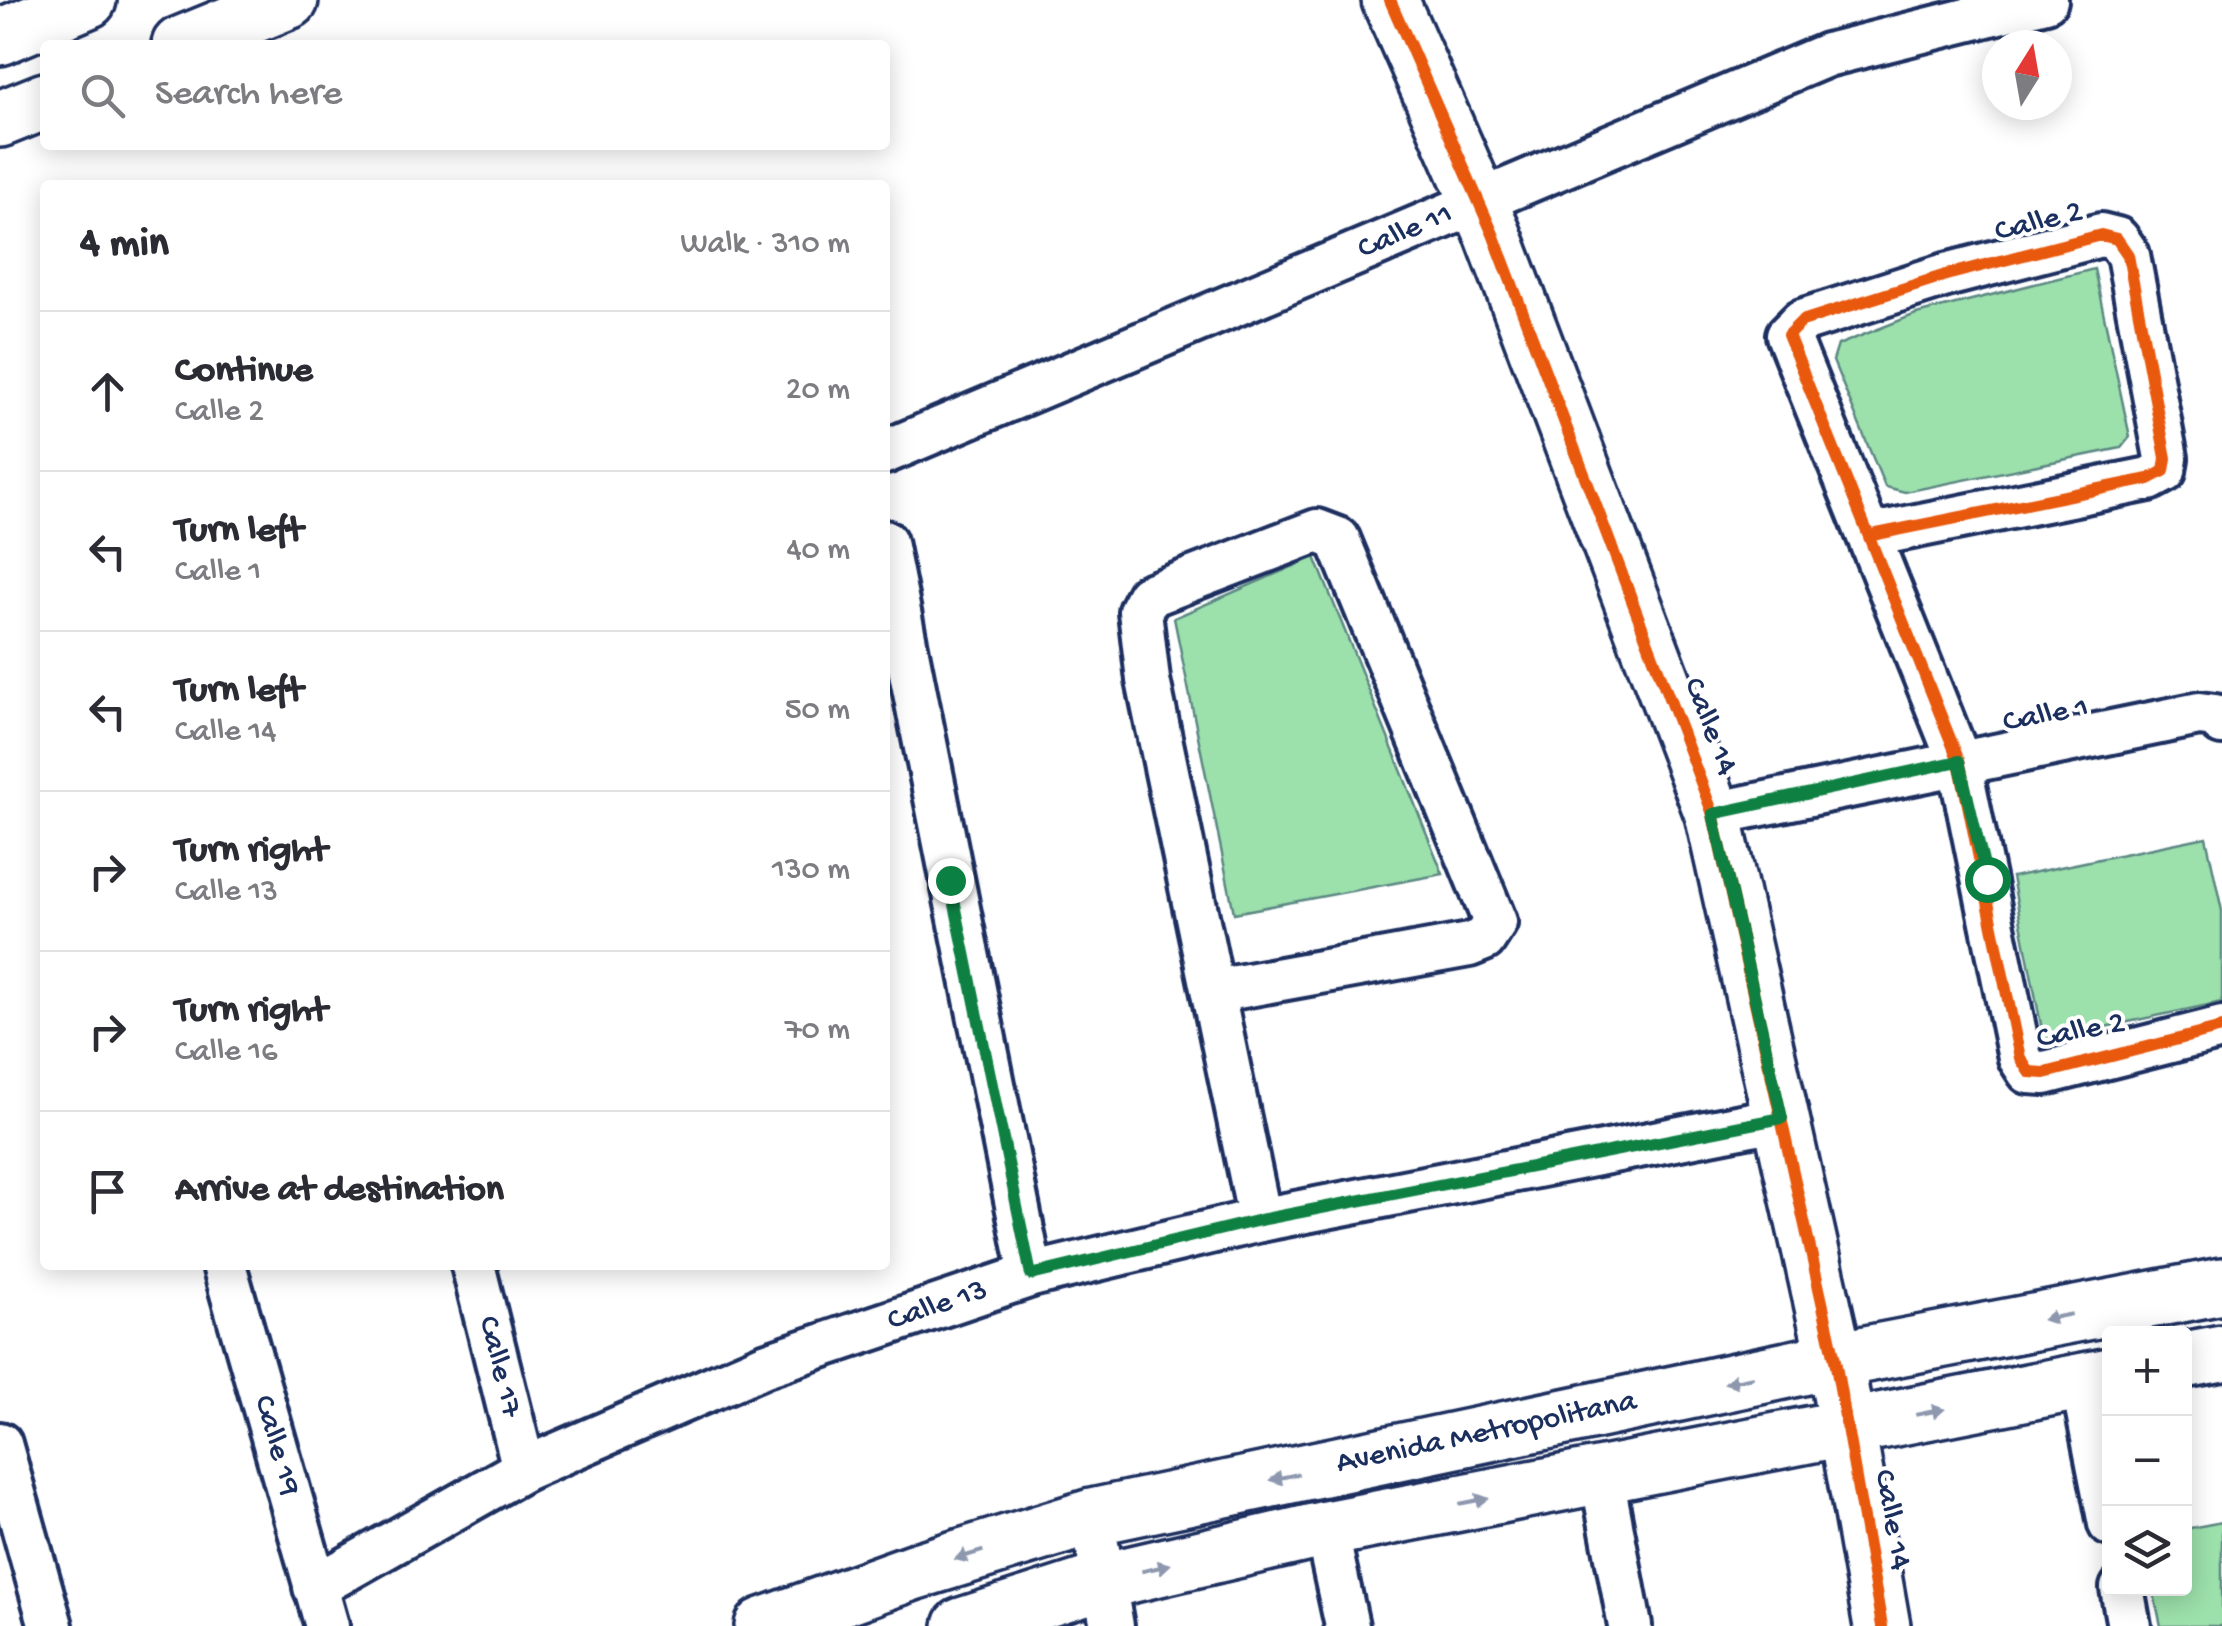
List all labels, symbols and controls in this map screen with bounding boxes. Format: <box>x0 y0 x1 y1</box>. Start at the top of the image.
north arrow <box>1982 30 2072 120</box>
search box <box>40 40 890 150</box>
icon: search <box>75 68 130 123</box>
text: Search here <box>155 73 342 117</box>
street label: Calle 2 <box>1991 194 2087 252</box>
street label: Calle 11 <box>1353 196 1459 269</box>
text: 4 min <box>80 221 169 270</box>
text: Walk · 310 m <box>681 226 850 264</box>
text: Continue <box>175 350 313 394</box>
icon: ahead <box>80 364 135 419</box>
text: 20 m <box>786 372 850 410</box>
text: Calle 2 <box>175 394 264 432</box>
text: Turn left <box>175 510 303 554</box>
icon: left <box>80 524 135 579</box>
text: 40 m <box>786 532 850 570</box>
text: Calle 1 <box>175 554 261 592</box>
text: Turn left <box>175 670 303 714</box>
street label: Calle 14 <box>1673 673 1745 781</box>
icon: left <box>80 684 135 739</box>
street label: Calle 1 <box>2000 689 2092 743</box>
text: 50 m <box>785 692 850 730</box>
text: Calle 14 <box>175 714 276 752</box>
text: Turn right <box>175 830 327 874</box>
icon: right <box>80 844 135 899</box>
text: 130 m <box>772 852 850 890</box>
route start <box>1965 857 2011 903</box>
route end <box>928 858 974 904</box>
text: Calle 13 <box>175 874 278 912</box>
text: Turn right <box>175 990 327 1034</box>
icon: right <box>80 1004 135 1059</box>
street label: Calle 2 <box>2034 1005 2128 1059</box>
text: 70 m <box>785 1012 850 1050</box>
text: Calle 16 <box>175 1034 277 1072</box>
icon: arrive <box>80 1164 135 1219</box>
text: Arrive at destination <box>175 1169 504 1213</box>
street label: Calle 13 <box>883 1272 993 1341</box>
one-way arrow <box>2042 1310 2073 1326</box>
street label: Calle 17 <box>468 1312 530 1423</box>
map controls <box>2102 1326 2192 1596</box>
button: + <box>2102 1326 2192 1416</box>
one-way arrow <box>1723 1373 1754 1389</box>
street label: Avenida Metropolitana <box>1333 1383 1641 1484</box>
street label: Calle 19 <box>243 1391 308 1500</box>
one-way arrow <box>1915 1404 1946 1420</box>
button: − <box>2102 1416 2192 1506</box>
street label: Calle 14 <box>1863 1467 1919 1573</box>
one-way arrow <box>1268 1469 1299 1485</box>
one-way arrow <box>1458 1493 1490 1508</box>
button: layers <box>2102 1506 2192 1596</box>
one-way arrow <box>953 1548 983 1563</box>
one-way arrow <box>1141 1560 1172 1575</box>

